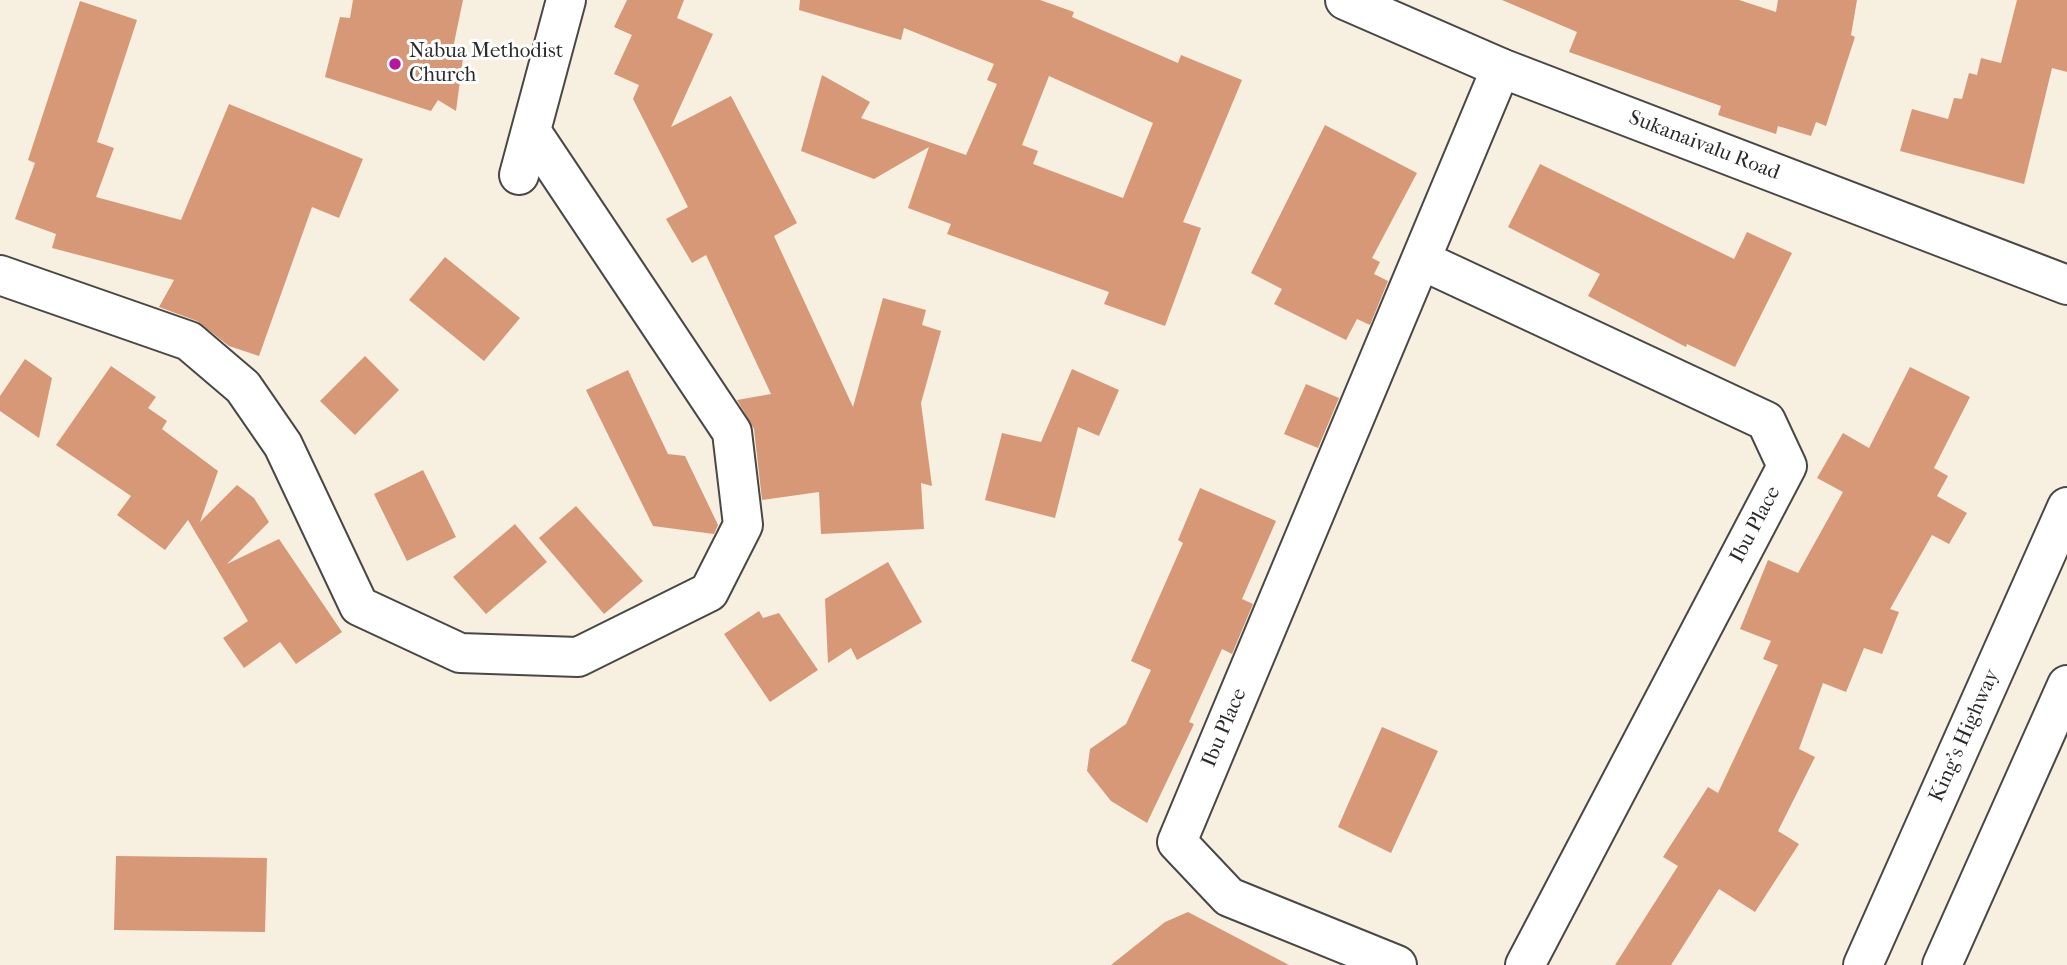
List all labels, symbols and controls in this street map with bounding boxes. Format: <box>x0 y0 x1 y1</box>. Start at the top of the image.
place label: Nabua Methodist Church <box>409 39 563 89</box>
marker: Nabua Methodist Church <box>387 56 403 72</box>
street label: Sukanaivalu Road <box>1625 106 1783 186</box>
street label: Ibu Place <box>1725 482 1787 568</box>
street label: King's Highway <box>1924 666 2006 806</box>
street label: Ibu Place <box>1197 685 1253 771</box>

